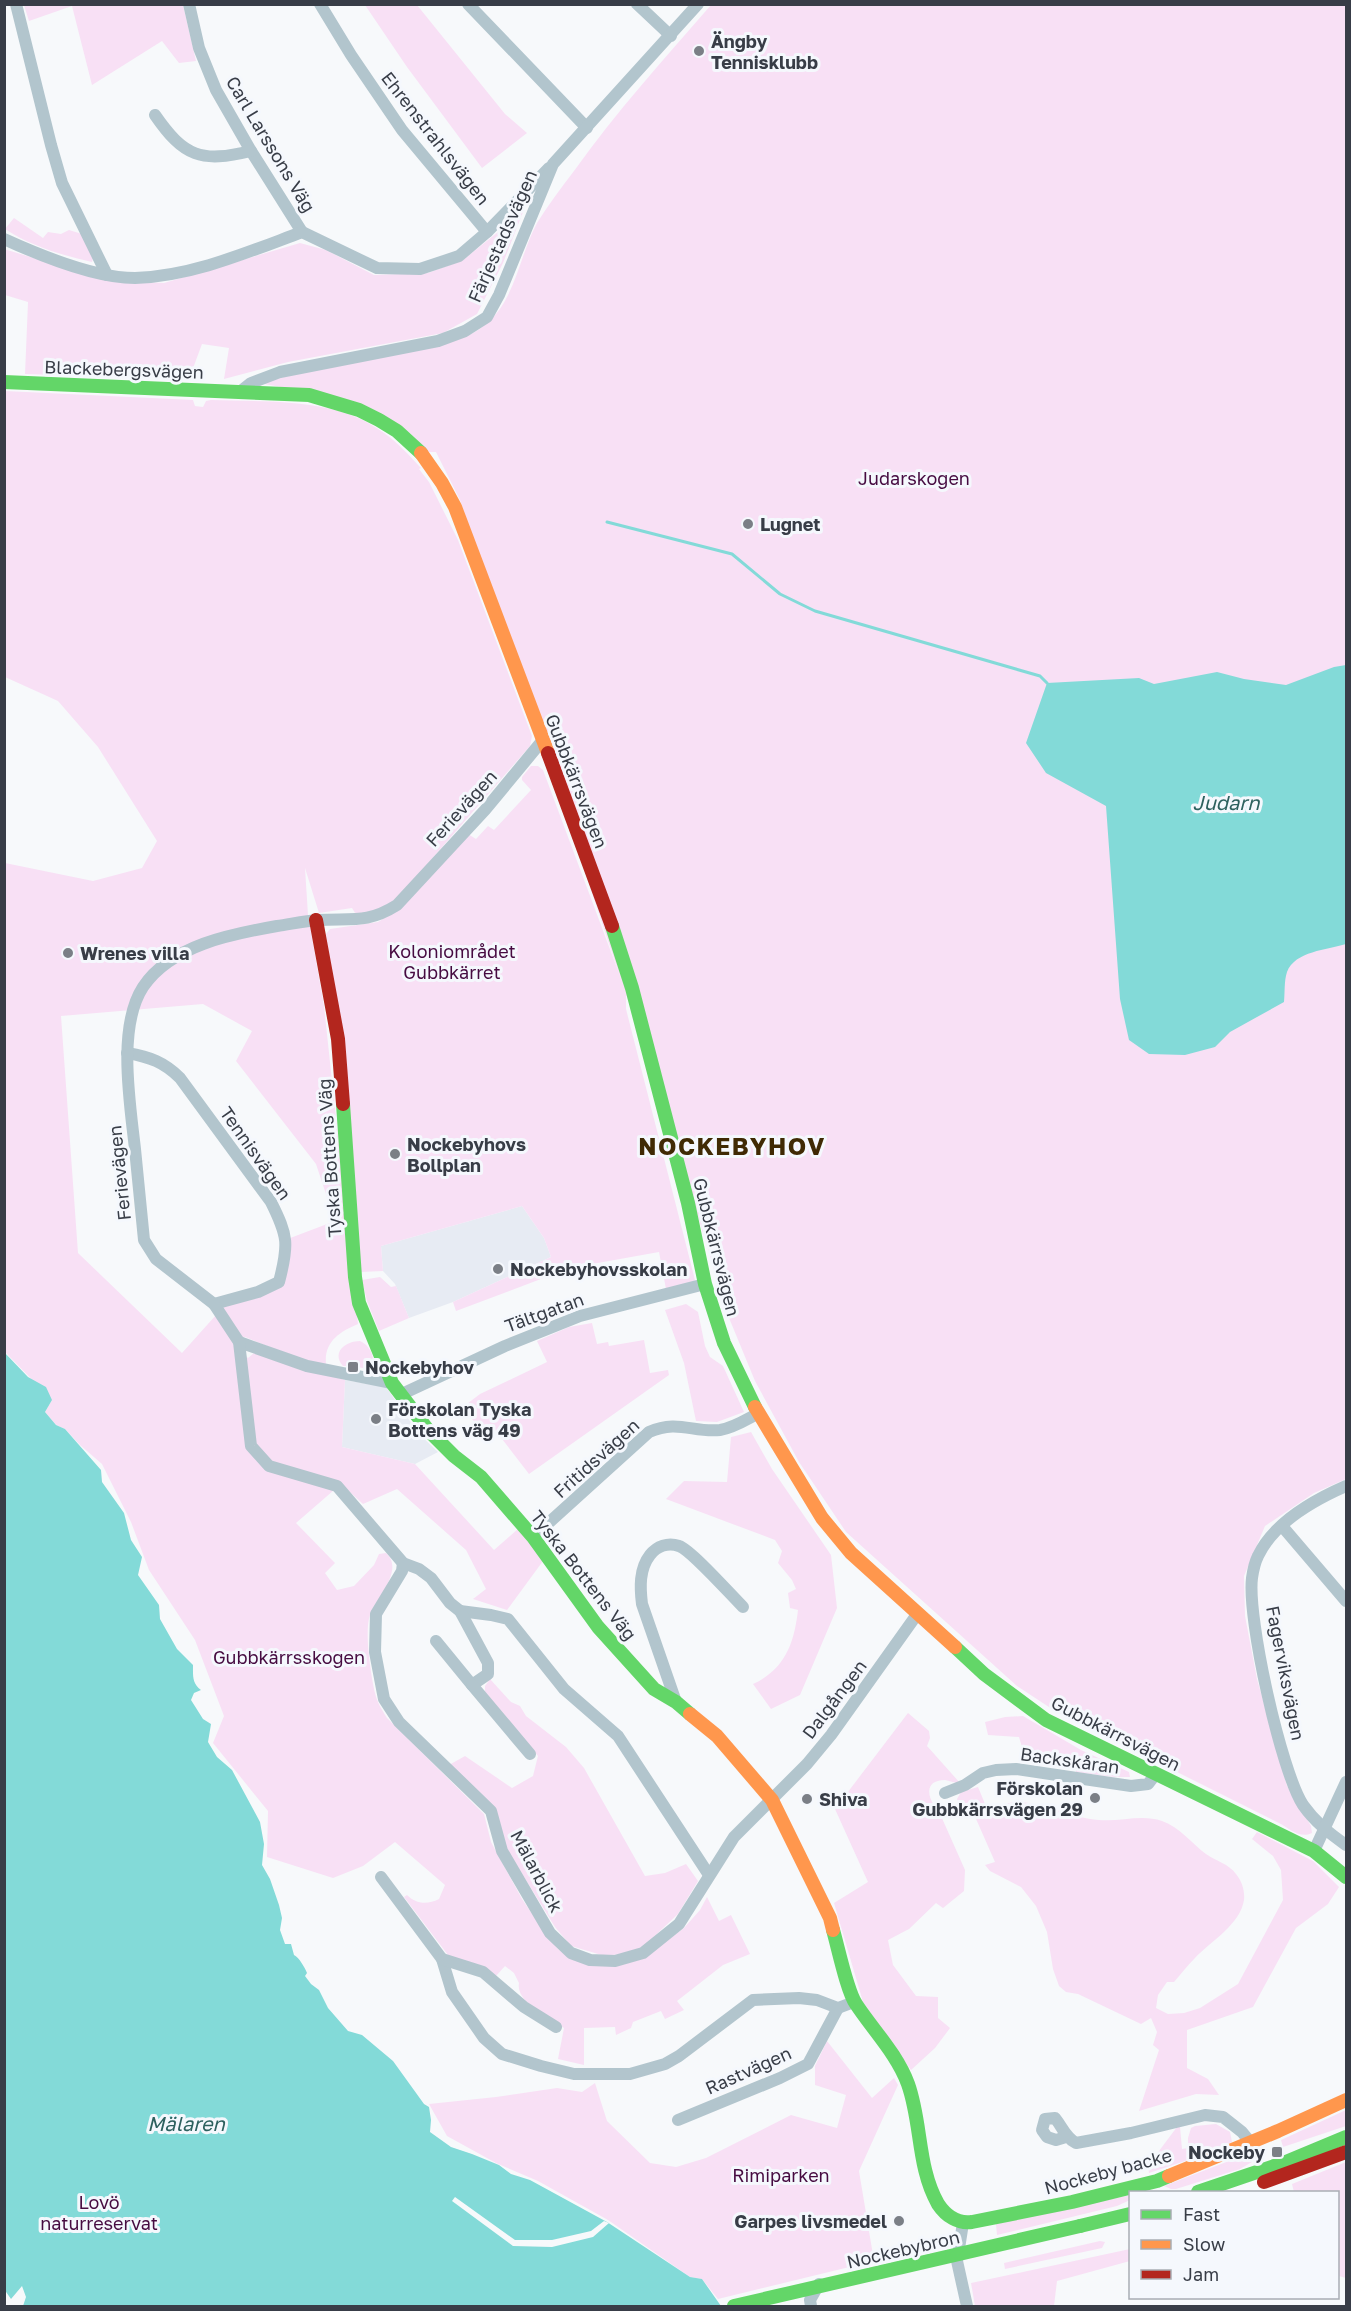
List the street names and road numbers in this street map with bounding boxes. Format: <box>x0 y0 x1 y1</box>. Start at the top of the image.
street label: Ehrenstrahlsvägen <box>377 67 495 209</box>
street label: Carl Larssons Väg <box>222 72 320 216</box>
street label: Färjestadsvägen <box>463 166 541 306</box>
street label: Blackebergsvägen <box>44 355 204 383</box>
street label: Gubbkärrsvägen <box>541 711 613 851</box>
street label: Ferievägen <box>421 765 501 851</box>
street label: Tyska Bottens Väg <box>312 1078 346 1238</box>
street label: Tennisvägen <box>216 1102 296 1204</box>
street label: Ferievägen <box>103 1124 135 1222</box>
street label: Gubbkärrsvägen <box>689 1175 745 1319</box>
street label: Tältgatan <box>502 1288 586 1336</box>
street label: Fritidsvägen <box>549 1414 643 1502</box>
street label: Tyska Bottens Väg <box>526 1506 642 1644</box>
street label: Fagerviksvägen <box>1262 1604 1310 1742</box>
street label: Dalgången <box>797 1655 871 1743</box>
street label: Gubbkärrsvägen <box>1048 1691 1184 1775</box>
street label: Backskåran <box>1019 1742 1121 1778</box>
street label: Mälarblick <box>506 1826 568 1916</box>
street label: Rastvägen <box>702 2041 794 2099</box>
street label: Nockeby backe <box>1042 2143 1174 2199</box>
street label: Nockebybron <box>844 2225 962 2273</box>

